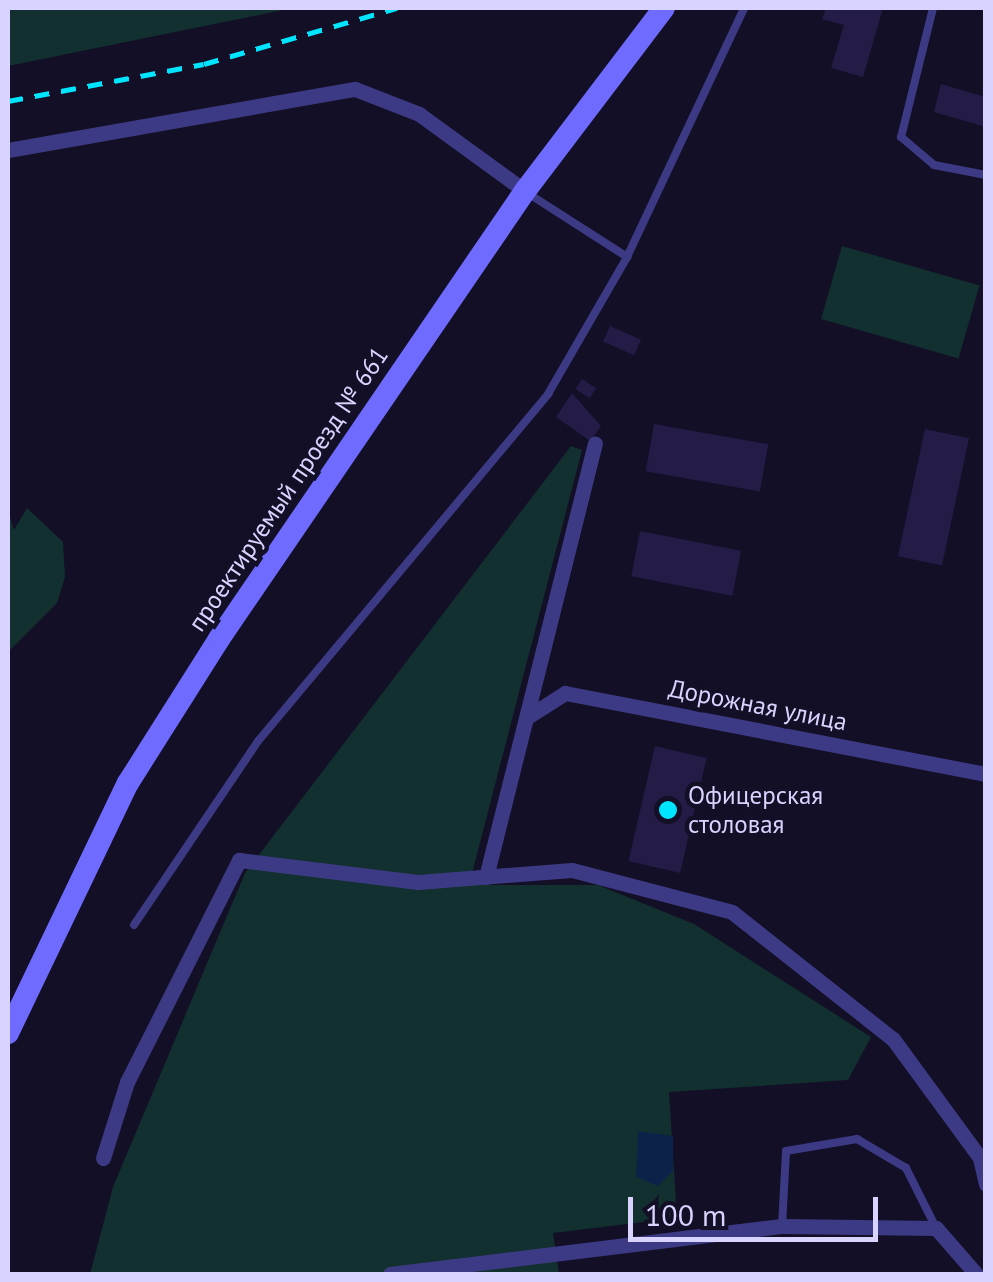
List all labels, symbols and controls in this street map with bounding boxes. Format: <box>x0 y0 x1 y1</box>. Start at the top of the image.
street label: проектируемый проезд № 661 <box>182 341 394 637</box>
street label: Дорожная улица <box>666 673 850 737</box>
place label: Офицерская столовая <box>688 781 823 840</box>
marker: Офицерская столовая <box>657 799 679 821</box>
scale bar <box>633 1177 883 1239</box>
text: 100 m <box>645 1195 726 1234</box>

